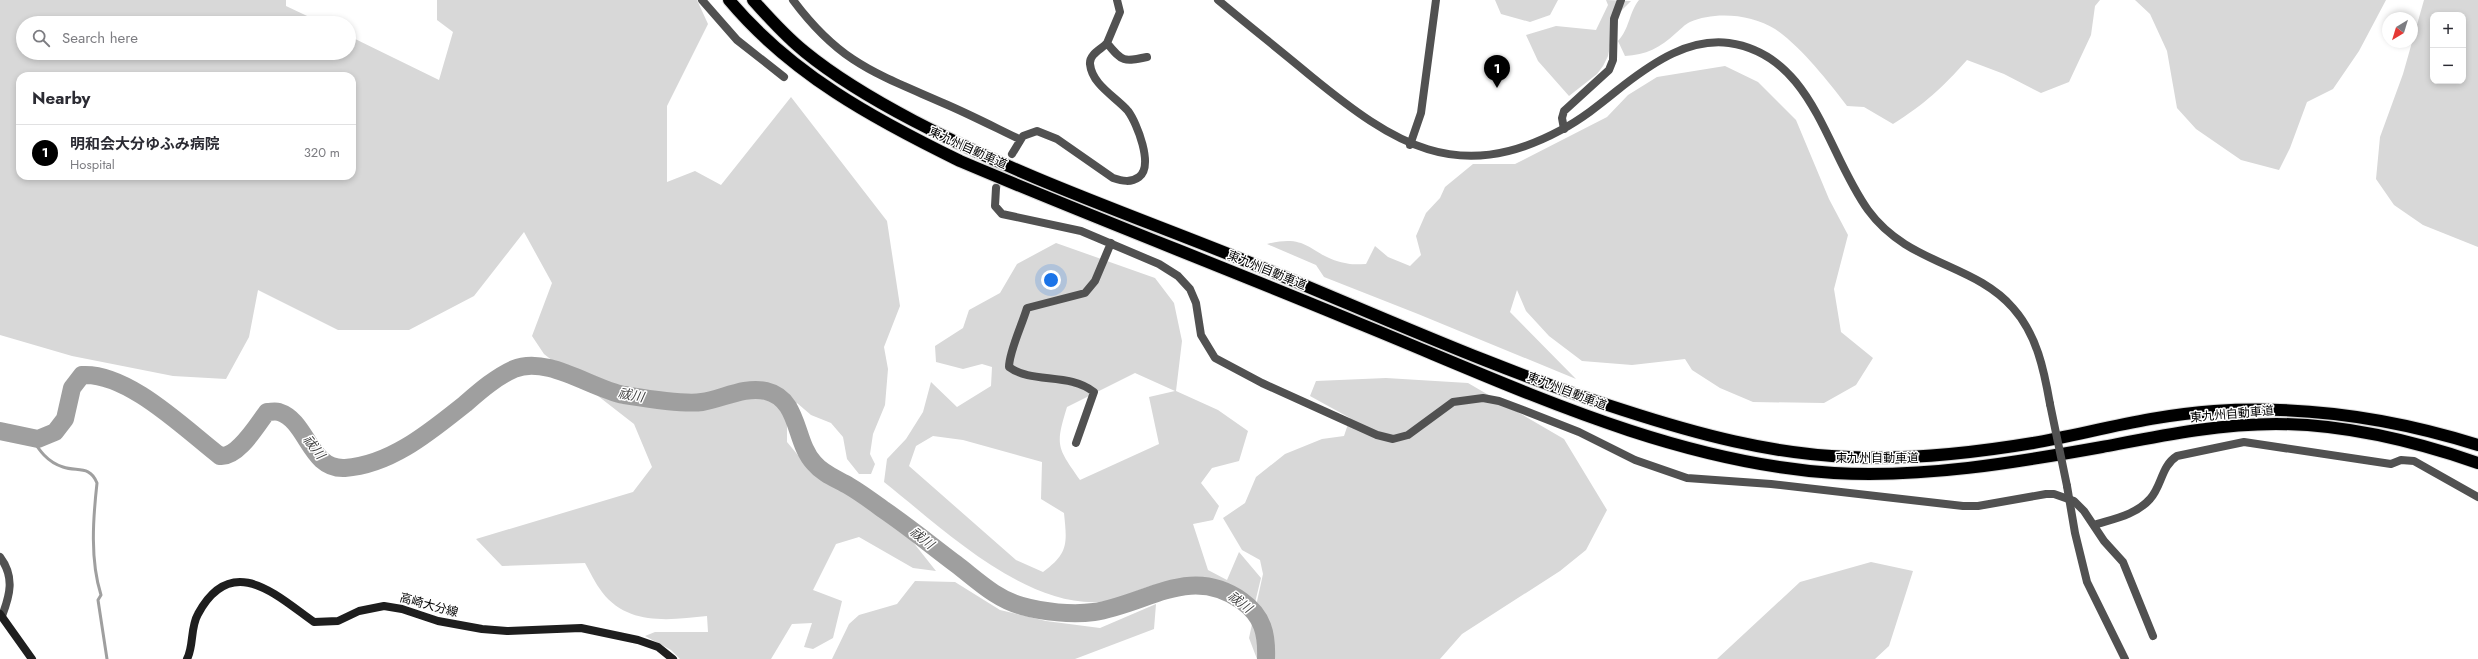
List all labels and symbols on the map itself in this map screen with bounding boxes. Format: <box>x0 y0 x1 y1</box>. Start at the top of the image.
north arrow <box>2382 12 2418 48</box>
pin: 1 <box>1484 55 1510 88</box>
street label: 東九州自動車道 <box>926 123 1010 173</box>
street label: 東九州自動車道 <box>1225 246 1309 294</box>
your location <box>1041 270 1061 290</box>
street label: 東九州自動車道 <box>1525 368 1609 414</box>
water label: 祓川 <box>617 383 647 407</box>
street label: 東九州自動車道 <box>2189 401 2275 427</box>
water label: 祓川 <box>299 431 331 465</box>
street label: 東九州自動車道 <box>1835 449 1919 467</box>
water label: 祓川 <box>906 523 940 555</box>
water label: 祓川 <box>1224 587 1258 619</box>
street label: 高崎大分線 <box>398 589 460 621</box>

